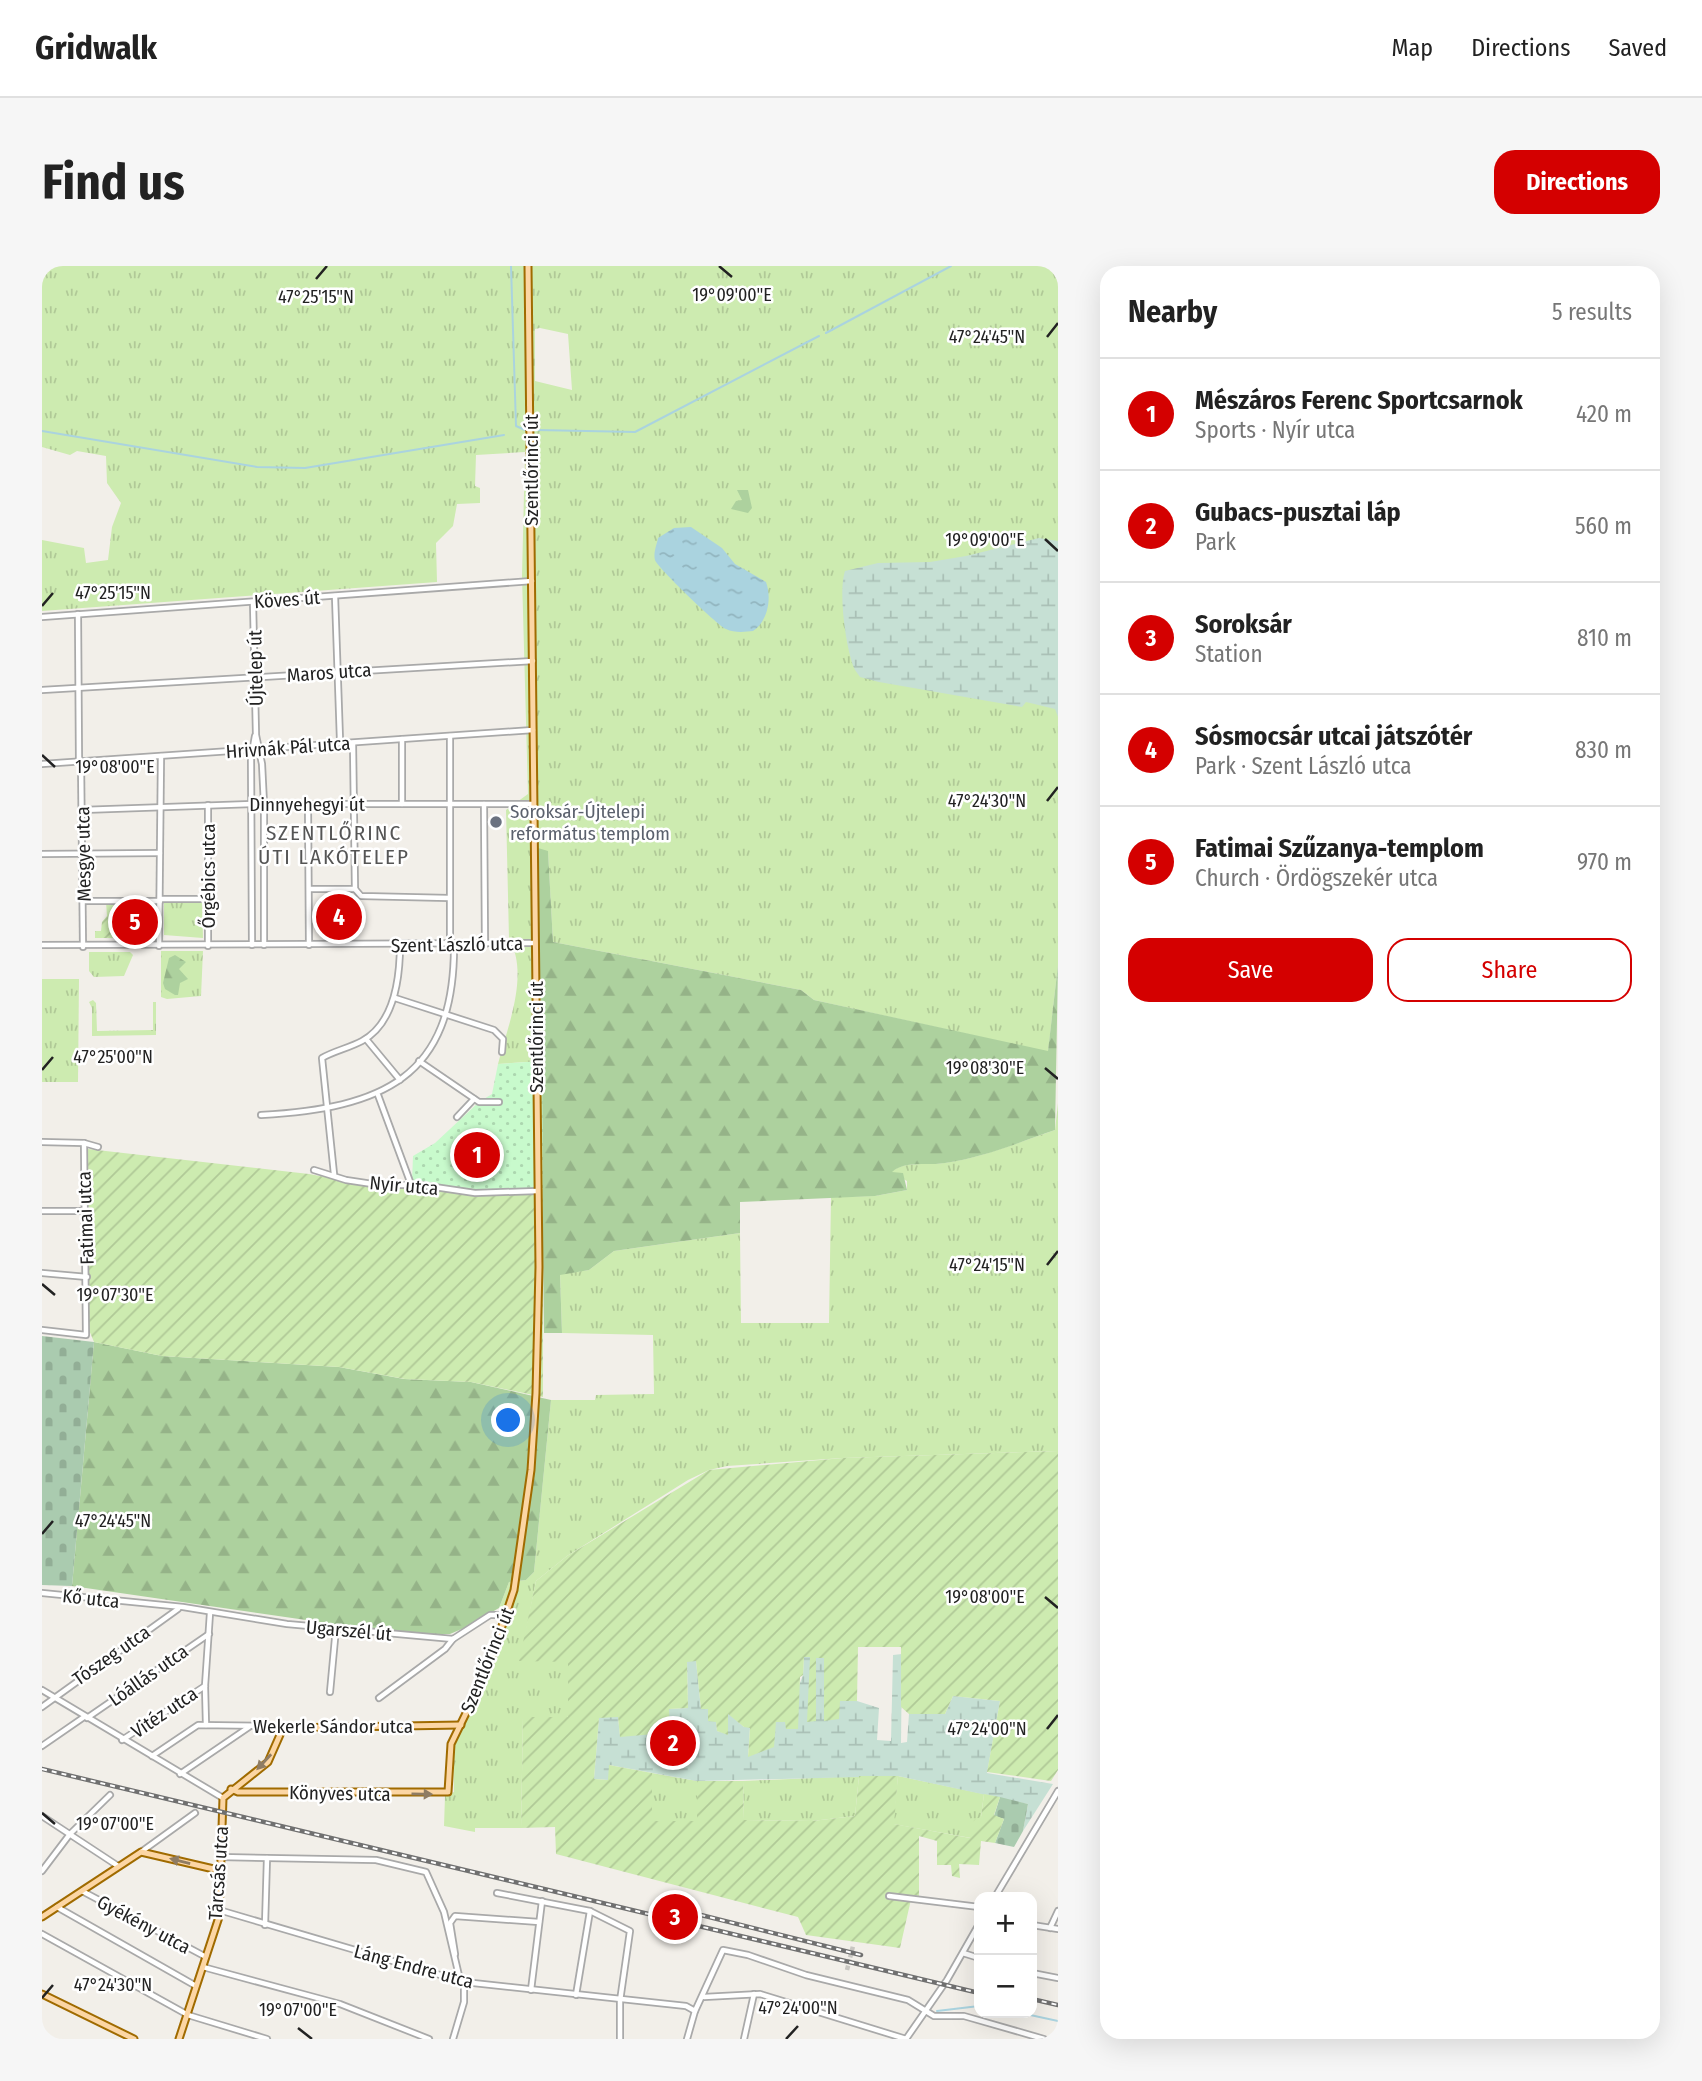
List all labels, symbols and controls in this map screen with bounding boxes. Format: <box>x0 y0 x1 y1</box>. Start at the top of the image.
text: Gridwalk <box>35 28 157 68</box>
text: Map <box>1392 34 1433 62</box>
text: Directions <box>1471 34 1570 62</box>
text: Saved <box>1608 34 1667 62</box>
button: Directions <box>1494 150 1660 214</box>
text: Find us <box>42 153 185 212</box>
text: 19°09'00"E <box>692 284 772 306</box>
text: 47°25'15"N <box>278 286 354 308</box>
text: Nearby <box>1128 294 1217 330</box>
text: 5 results <box>1552 298 1632 326</box>
text: 47°24'45"N <box>949 326 1025 348</box>
text: Mészáros Ferenc Sportcsarnok <box>1195 385 1523 416</box>
text: 1 <box>1146 400 1156 428</box>
text: 420 m <box>1576 400 1632 428</box>
street label: Szentlőrinci út <box>520 413 543 526</box>
text: Sports · Nyír utca <box>1195 416 1355 444</box>
text: Gubacs-pusztai láp <box>1195 497 1401 528</box>
text: 2 <box>1146 512 1156 540</box>
text: 560 m <box>1575 512 1632 540</box>
text: Park <box>1195 528 1236 556</box>
text: 19°09'00"E <box>945 529 1025 551</box>
text: 47°25'15"N <box>75 582 151 604</box>
street label: Köves út <box>253 586 322 613</box>
text: Soroksár <box>1195 609 1292 640</box>
text: 3 <box>1146 624 1156 652</box>
text: 810 m <box>1577 624 1632 652</box>
street label: Újtelep út <box>243 629 268 706</box>
text: Station <box>1195 640 1263 668</box>
street label: Maros utca <box>286 658 372 687</box>
text: Sósmocsár utcai játszótér <box>1195 721 1472 752</box>
street label: Hrivnák Pál utca <box>225 732 351 763</box>
text: 4 <box>1145 736 1157 764</box>
text: 830 m <box>1575 736 1632 764</box>
text: Park · Szent László utca <box>1195 752 1412 780</box>
text: 19°08'00"E <box>75 756 155 778</box>
text: 47°24'30"N <box>948 790 1026 812</box>
street label: Dinnyehegyi út <box>249 793 366 816</box>
place label: Soroksár-Újtelepi református templom <box>510 800 670 845</box>
street label: Mesgye utca <box>71 806 96 902</box>
marker: Soroksár-Újtelepi református templom <box>488 814 504 830</box>
district label: SZENTLŐRINC ÚTI LAKÓTELEP <box>258 820 410 870</box>
street label: Őrgébics utca <box>197 823 220 929</box>
text: Fatimai Szűzanya-templom <box>1195 833 1484 864</box>
text: 5 <box>1145 848 1157 876</box>
text: 970 m <box>1577 848 1632 876</box>
text: Church · Ördögszekér utca <box>1195 864 1438 892</box>
pin: 4 <box>316 891 362 943</box>
pin: 5 <box>112 896 158 948</box>
street label: Szent László utca <box>391 932 523 957</box>
button: Save <box>1128 938 1373 1002</box>
button: Share <box>1387 938 1632 1002</box>
street label: Szentlőrinci út <box>525 980 548 1093</box>
text: 47°25'00"N <box>73 1046 153 1068</box>
text: 19°08'30"E <box>946 1057 1024 1079</box>
pin: 1 <box>454 1129 500 1181</box>
street label: Fatimai utca <box>72 1171 99 1265</box>
street label: Nyír utca <box>369 1171 439 1200</box>
text: 47°24'15"N <box>949 1254 1025 1276</box>
text: 19°07'30"E <box>77 1284 153 1306</box>
your location <box>491 1403 525 1437</box>
text: 47°24'45"N <box>75 1510 151 1532</box>
street label: Kő utca <box>61 1584 121 1613</box>
text: 19°08'00"E <box>945 1586 1025 1608</box>
street label: Szentlőrinci út <box>456 1603 519 1716</box>
street label: Ugarszél út <box>305 1615 394 1646</box>
street label: Tószeg utca <box>68 1620 154 1690</box>
street label: Lóállás utca <box>104 1640 192 1711</box>
street label: Vitéz utca <box>127 1682 202 1743</box>
street label: Wekerle Sándor utca <box>253 1715 413 1738</box>
pin: 2 <box>650 1717 696 1769</box>
text: 47°24'00"N <box>947 1718 1027 1740</box>
one-way arrow <box>256 1754 272 1771</box>
street label: Könyves utca <box>289 1781 391 1806</box>
one-way arrow <box>411 1788 433 1800</box>
text: 19°07'00"E <box>76 1813 154 1835</box>
street label: Tárcsás utca <box>204 1825 233 1921</box>
one-way arrow <box>168 1855 190 1866</box>
street label: Gyékény utca <box>93 1890 194 1959</box>
pin: 3 <box>652 1891 698 1943</box>
map controls <box>974 1892 1037 2018</box>
button: + <box>974 1892 1037 1955</box>
street label: Láng Endre utca <box>351 1939 476 1994</box>
button: − <box>974 1955 1037 2018</box>
text: 47°24'30"N <box>74 1974 152 1996</box>
text: 47°24'00"N <box>758 1997 838 2019</box>
text: 19°07'00"E <box>259 1999 337 2021</box>

